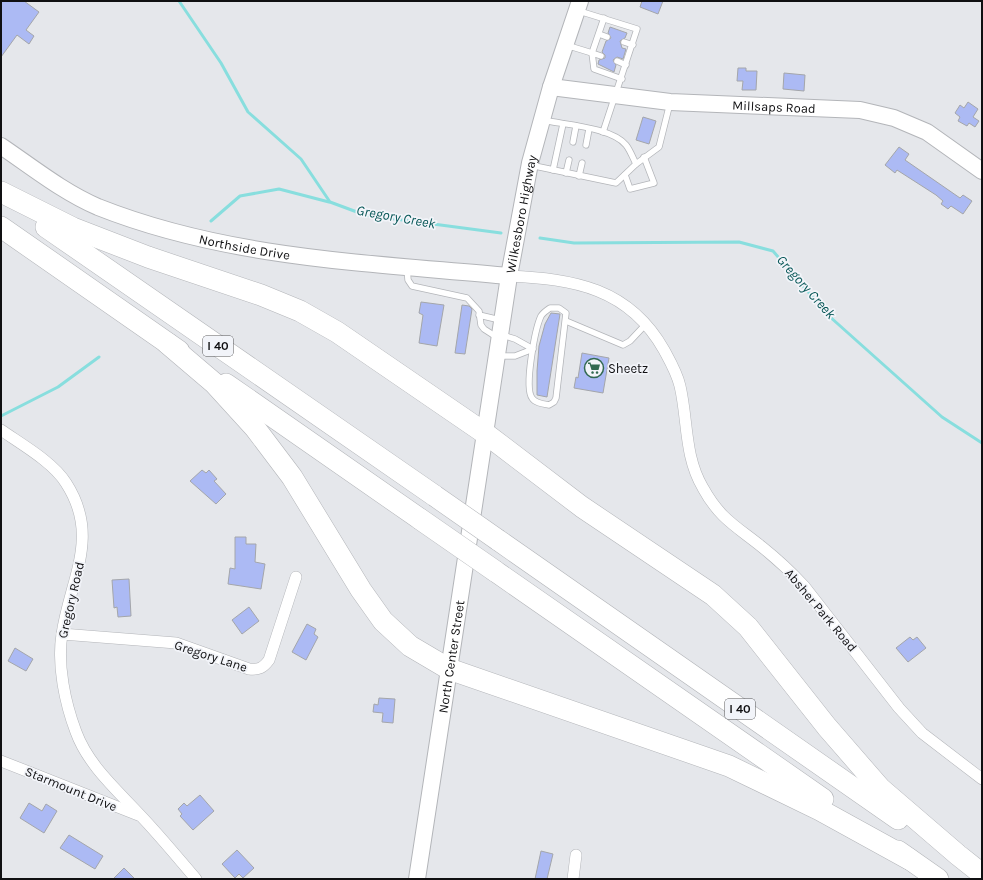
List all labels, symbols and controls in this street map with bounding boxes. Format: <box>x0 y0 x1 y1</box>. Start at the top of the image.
street label: Millsaps Road <box>732 97 816 116</box>
street label: Wilkesboro Highway <box>502 153 539 274</box>
water label: Gregory Creek <box>355 202 438 232</box>
street label: Northside Drive <box>198 231 291 262</box>
water label: Gregory Creek <box>773 252 840 323</box>
road number: I 40 <box>203 336 233 356</box>
supermarket icon: Sheetz <box>583 357 605 379</box>
place label: Sheetz <box>608 361 648 376</box>
street label: Gregory Road <box>55 560 87 640</box>
street label: Absher Park Road <box>782 565 860 655</box>
street label: North Center Street <box>435 599 467 714</box>
street label: Gregory Lane <box>173 637 250 675</box>
road number: I 40 <box>725 699 755 719</box>
street label: Starmount Drive <box>23 764 119 814</box>

